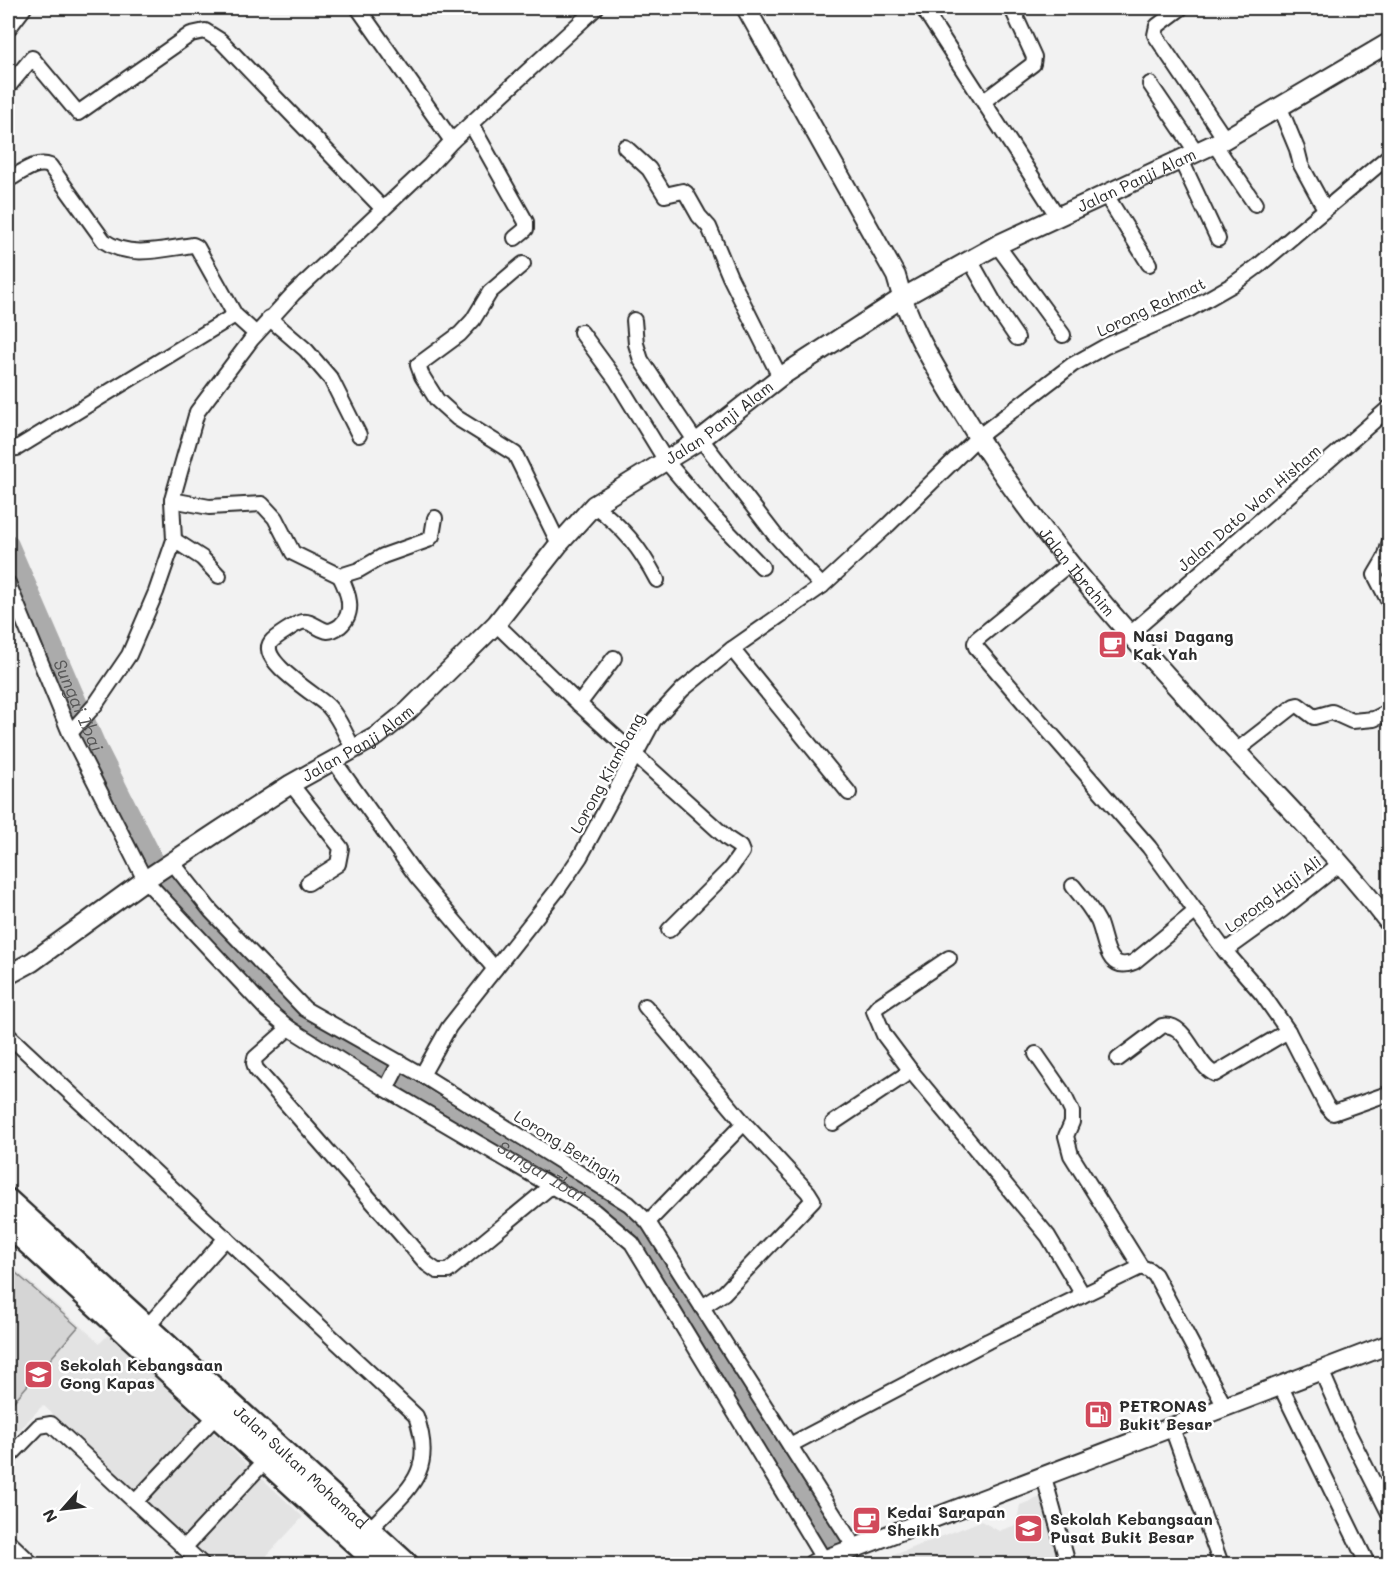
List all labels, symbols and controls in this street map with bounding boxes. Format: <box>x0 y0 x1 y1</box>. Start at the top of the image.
street label: Jalan Panji Alam <box>1073 143 1199 216</box>
street label: Lorong Rahmat <box>1093 272 1209 341</box>
street label: Jalan Panji Alam <box>661 376 777 469</box>
street label: Jalan Dato Wan Hisham <box>1173 440 1325 576</box>
street label: Jalan Ibrahim <box>1035 523 1120 620</box>
place label: Nasi Dagang Kak Yah <box>1133 625 1234 664</box>
cafe icon: Nasi Dagang Kak Yah <box>1096 629 1128 661</box>
water label: Sungai Ibai <box>48 655 110 756</box>
street label: Jalan Panji Alam <box>298 700 418 786</box>
street label: Lorong Kiambang <box>565 709 648 837</box>
street label: Lorong Haji Ali <box>1220 850 1325 937</box>
street label: Lorong Beringin <box>510 1105 626 1188</box>
water label: Sungai Ibai <box>493 1135 590 1207</box>
place label: Sekolah Kebangsaan Gong Kapas <box>60 1354 223 1393</box>
school or university icon: Sekolah Kebangsaan Gong Kapas <box>23 1358 55 1390</box>
place label: PETRONAS Bukit Besar <box>1119 1395 1212 1434</box>
fuel station icon: PETRONAS Bukit Besar <box>1082 1399 1114 1431</box>
street label: Jalan Sultan Mohamad <box>230 1400 372 1533</box>
north arrow <box>33 1479 93 1539</box>
place label: Kedai Sarapan Sheikh <box>887 1501 1005 1540</box>
cafe icon: Kedai Sarapan Sheikh <box>850 1505 882 1537</box>
text: N <box>37 1506 61 1527</box>
place label: Sekolah Kebangsaan Pusat Bukit Besar <box>1050 1508 1213 1547</box>
school or university icon: Sekolah Kebangsaan Pusat Bukit Besar <box>1013 1512 1045 1544</box>

